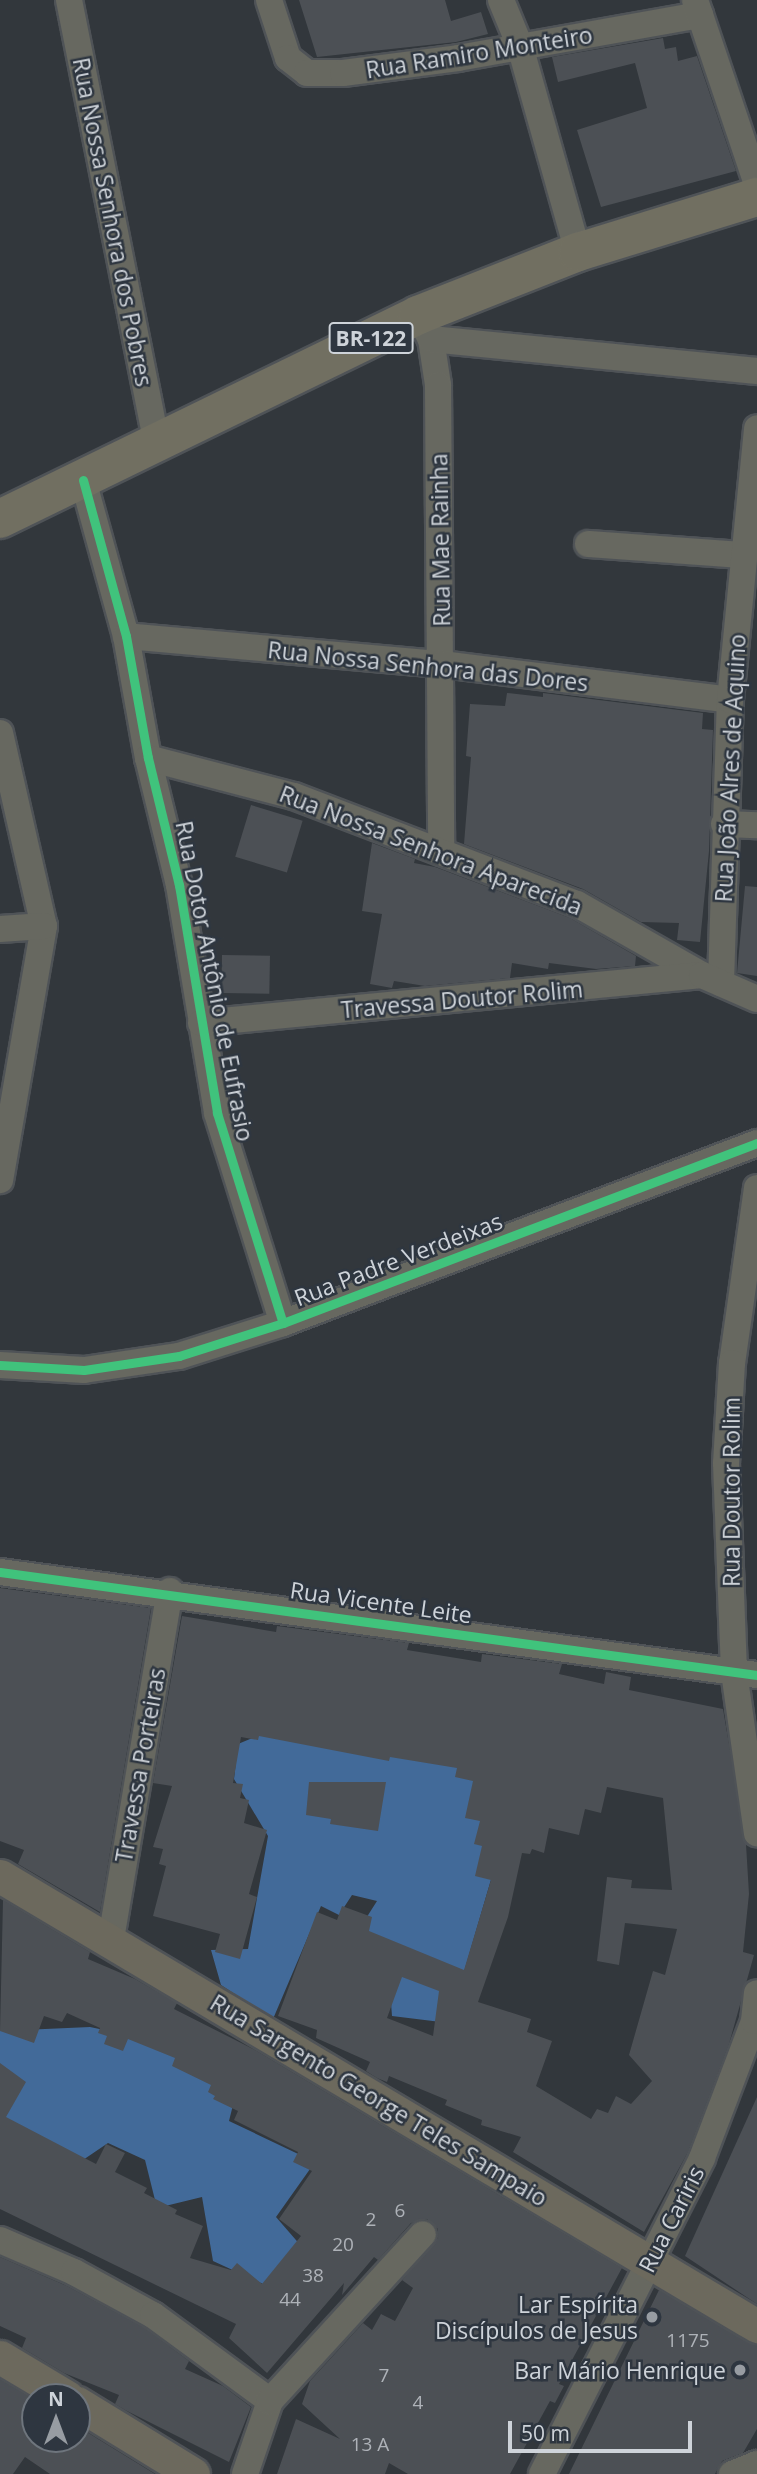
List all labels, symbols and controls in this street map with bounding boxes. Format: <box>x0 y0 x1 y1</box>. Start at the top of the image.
street label: Rua Ramiro Monteiro <box>364 20 594 84</box>
street label: Rua Nossa Senhora dos Pobres <box>68 55 158 389</box>
road number: BR-122 <box>327 320 415 356</box>
street label: Rua Mae Rainha <box>425 453 455 627</box>
street label: Rua João Alres de Aquino <box>709 633 751 903</box>
street label: Rua Nossa Senhora das Dores <box>266 635 590 697</box>
street label: Rua Nossa Senhora Aparecida <box>276 779 586 921</box>
street label: Rua Dotor Antônio de Eufrasio <box>170 818 260 1144</box>
street label: Travessa Doutor Rolim <box>340 975 584 1023</box>
street label: Rua Padre Verdeixas <box>290 1207 506 1311</box>
street label: Rua Doutor Rolim <box>717 1397 745 1587</box>
street label: Rua Vicente Leite <box>288 1576 474 1628</box>
street label: Travessa Porteiras <box>109 1666 171 1864</box>
street label: Rua Sargento George Teles Sampaio <box>206 1988 552 2212</box>
street label: Rua Cariris <box>632 2161 710 2277</box>
house number: 6 <box>395 2200 405 2222</box>
house number: 2 <box>366 2209 376 2231</box>
house number: 20 <box>332 2234 354 2256</box>
house number: 38 <box>302 2265 324 2287</box>
house number: 44 <box>279 2289 301 2311</box>
place label: Lar Espírita Discípulos de Jesus <box>435 2290 638 2344</box>
marker: Lar Espírita Discípulos de Jesus <box>644 2309 660 2325</box>
house number: 1175 <box>666 2330 710 2352</box>
place label: Bar Mário Henrique <box>514 2356 726 2384</box>
marker: Bar Mário Henrique <box>732 2362 748 2378</box>
house number: 7 <box>379 2365 389 2387</box>
north arrow <box>21 2383 91 2453</box>
text: N <box>48 2386 64 2412</box>
house number: 4 <box>413 2392 423 2414</box>
scale bar <box>512 2408 696 2452</box>
text: 50 m <box>521 2419 570 2447</box>
house number: 13 A <box>351 2434 389 2456</box>

